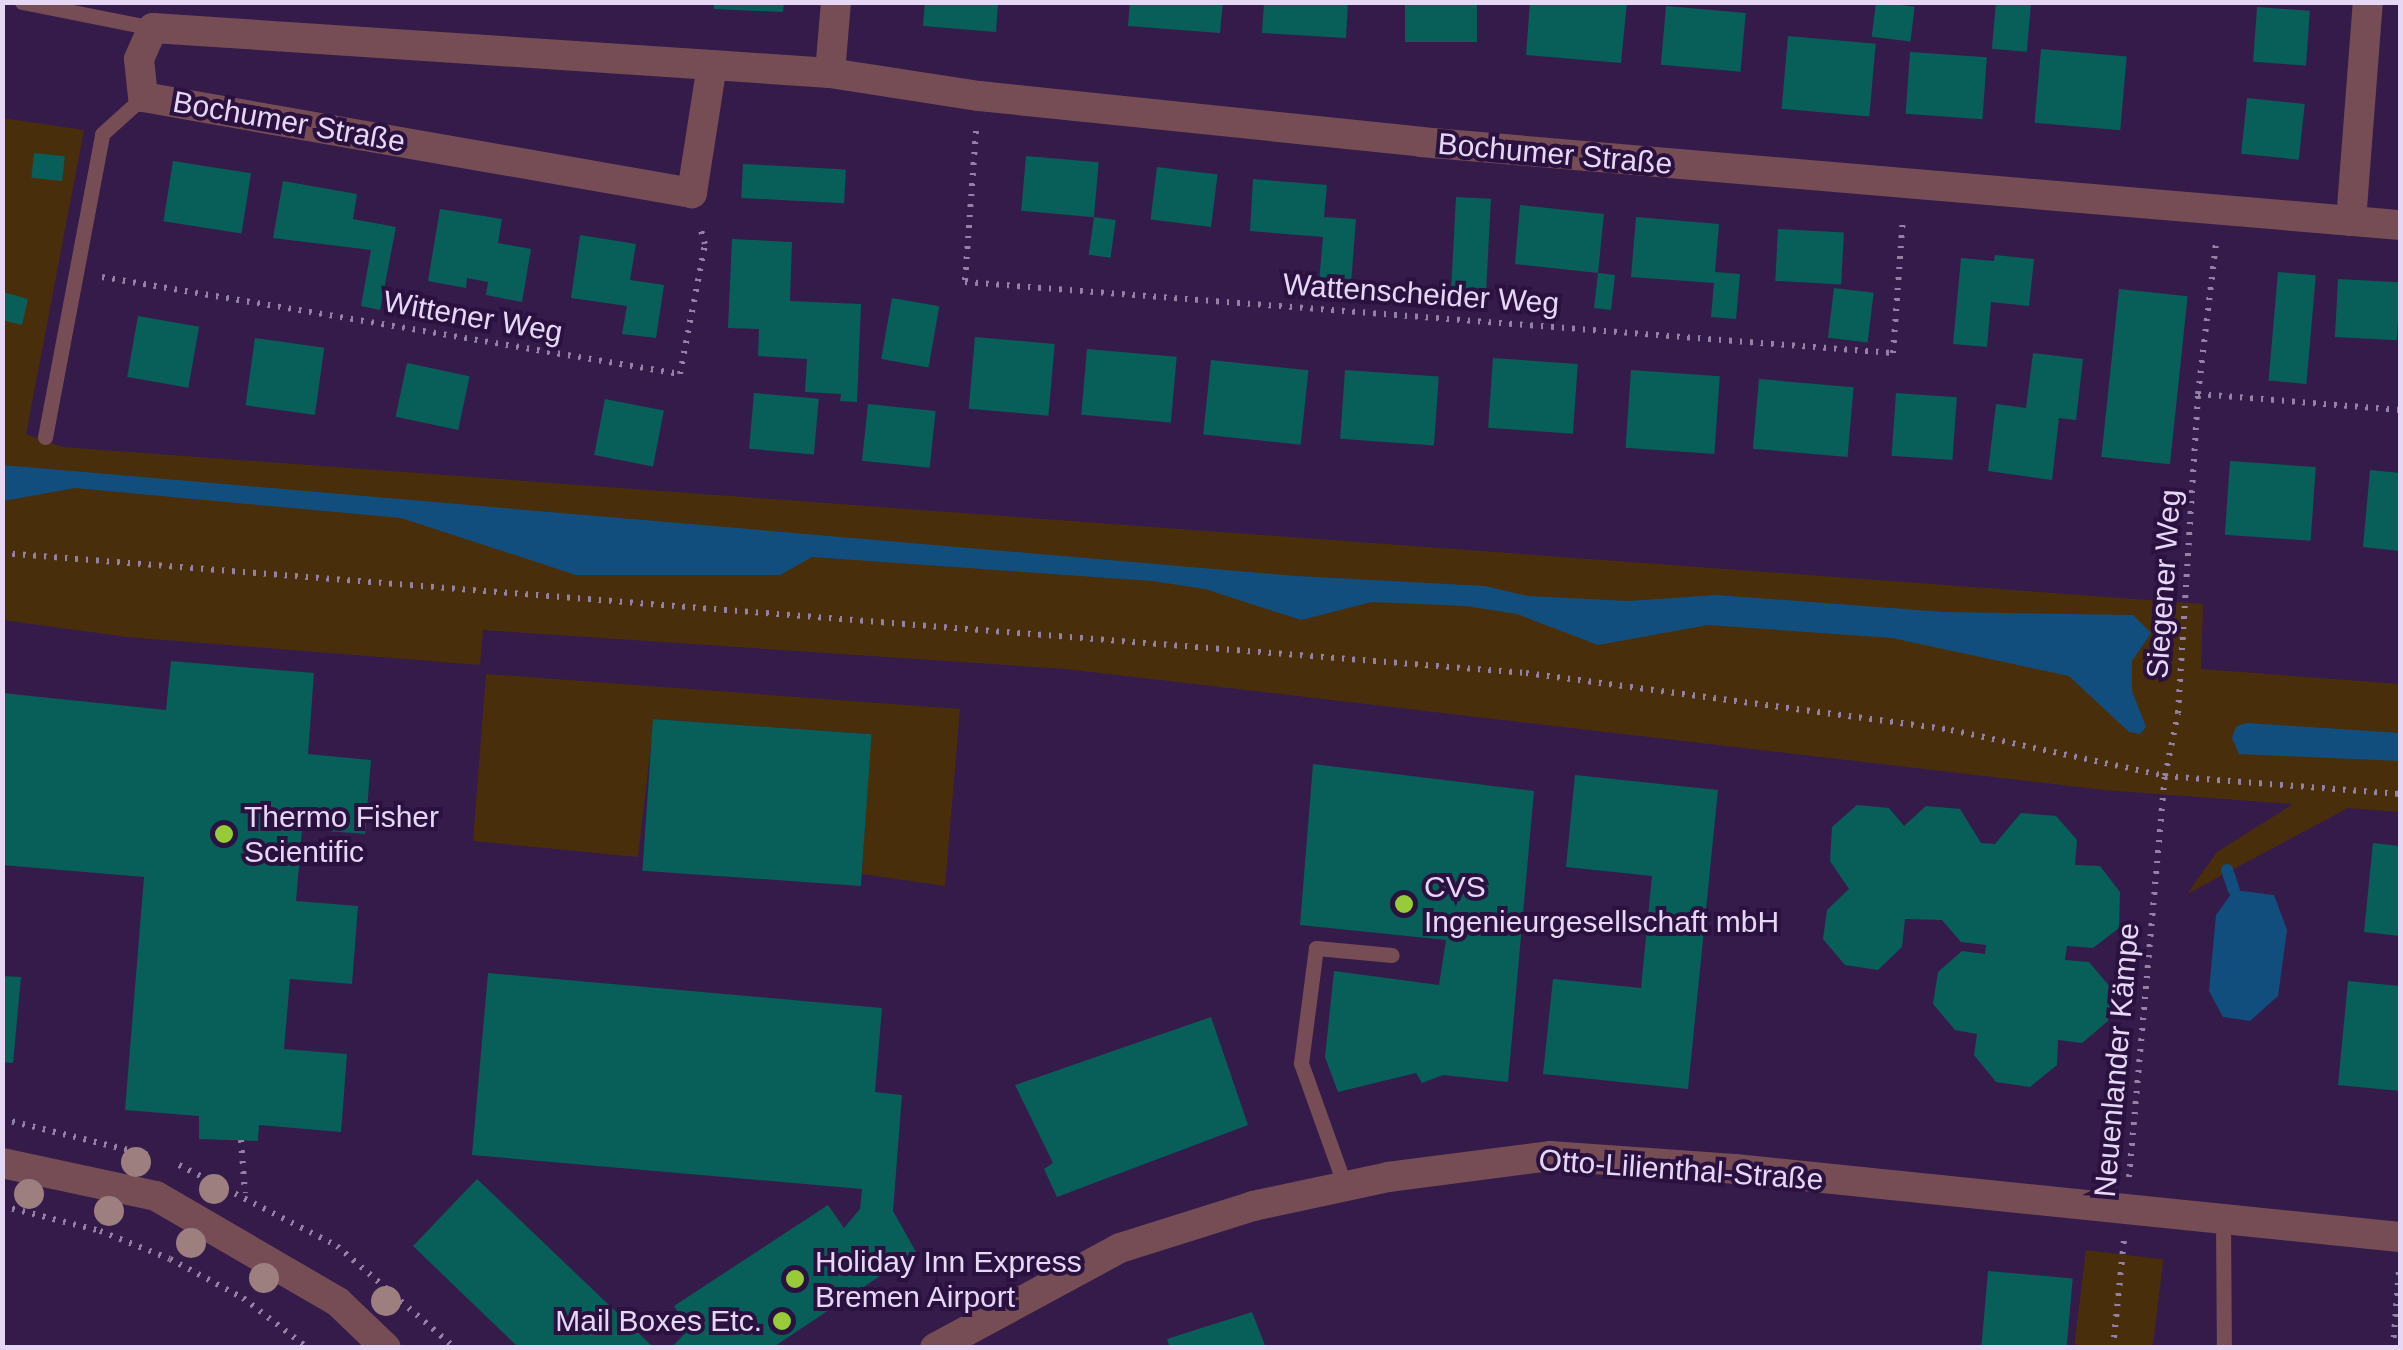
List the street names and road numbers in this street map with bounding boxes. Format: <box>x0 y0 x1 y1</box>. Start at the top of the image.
street label: Bochumer Straße <box>170 84 408 160</box>
street label: Bochumer Straße <box>1436 126 1674 182</box>
street label: Wattenscheider Weg <box>1282 266 1560 322</box>
street label: Wittener Weg <box>381 284 565 350</box>
street label: Siegener Weg <box>2139 488 2189 680</box>
street label: Neuenlander Kämpe <box>2087 921 2147 1199</box>
street label: Otto-Lilienthal-Straße <box>1538 1142 1824 1198</box>

